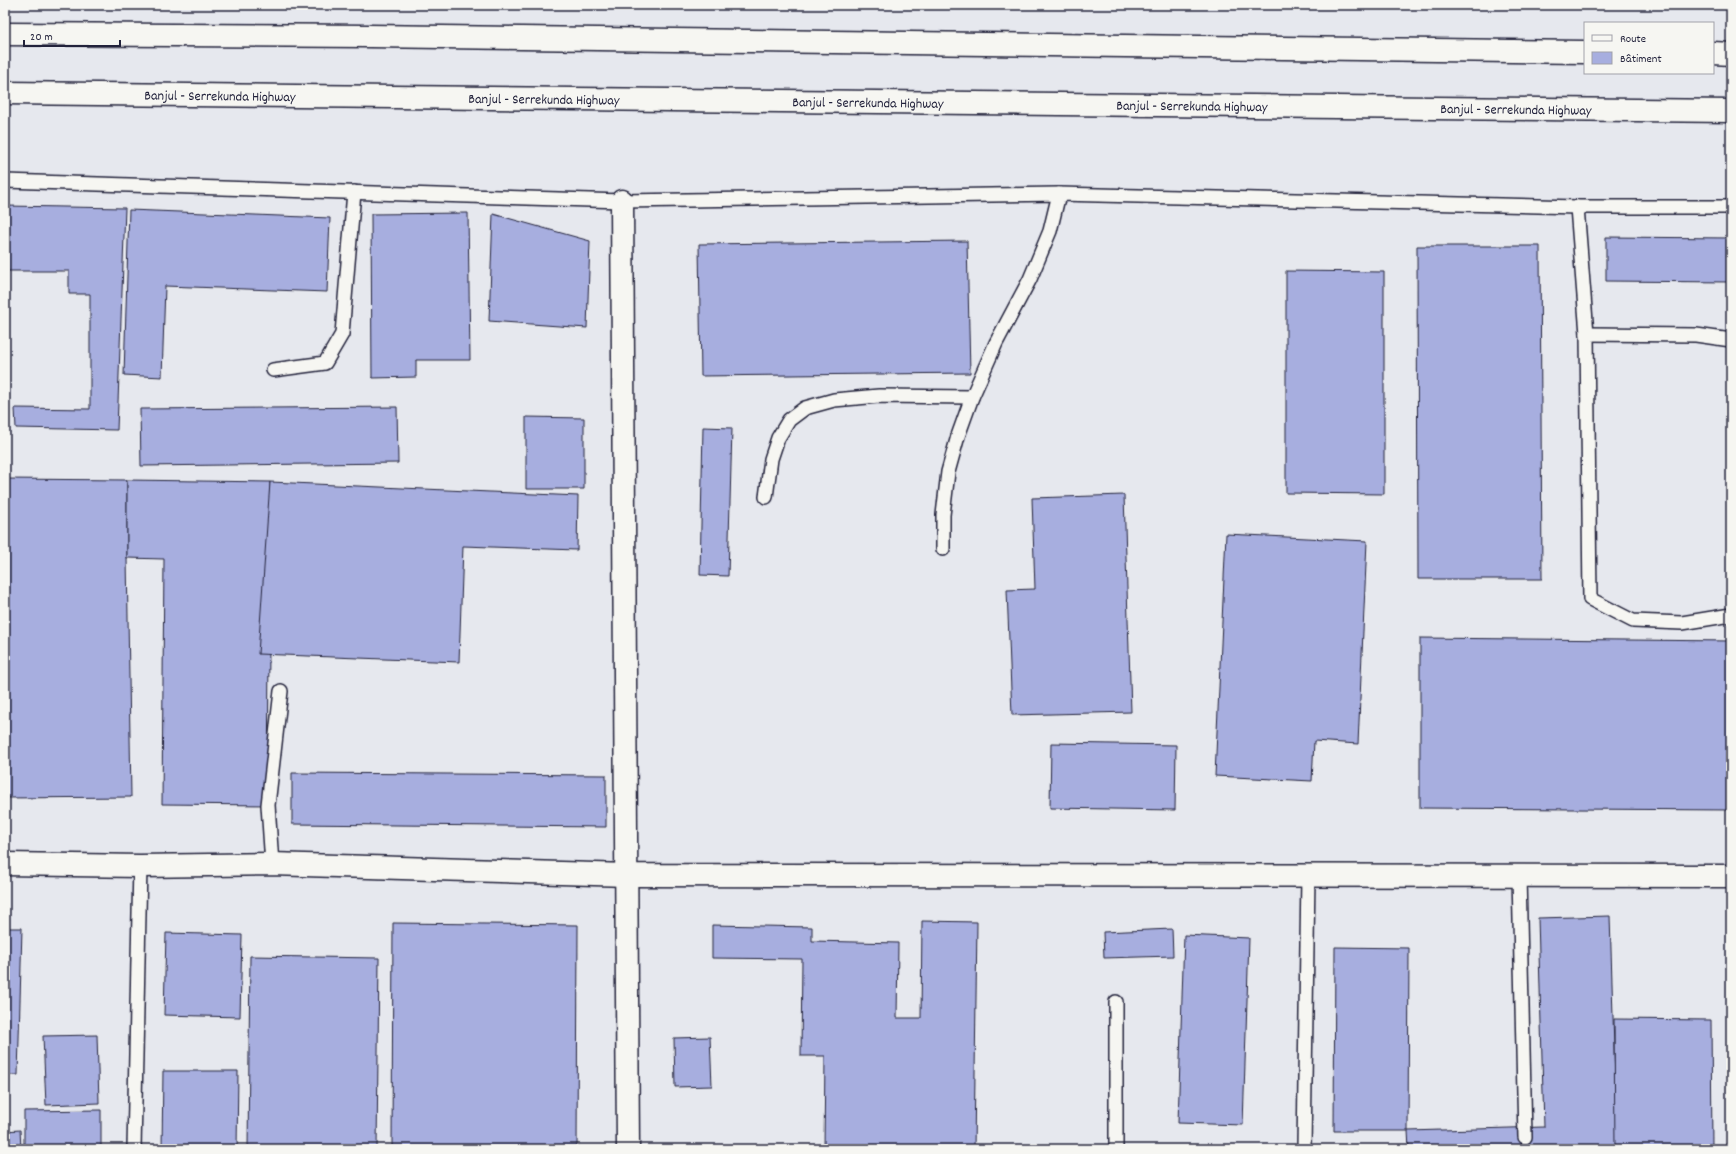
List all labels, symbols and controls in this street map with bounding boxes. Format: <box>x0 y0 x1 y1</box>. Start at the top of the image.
scale bar <box>24 22 120 48</box>
legend <box>1584 22 1714 74</box>
text: 20 m <box>30 29 53 46</box>
text: Route <box>1620 31 1646 48</box>
text: Bâtiment <box>1620 51 1662 68</box>
street label: Banjul - Serrekunda Highway <box>144 86 296 108</box>
street label: Banjul - Serrekunda Highway <box>468 90 620 111</box>
street label: Banjul - Serrekunda Highway <box>792 93 944 115</box>
street label: Banjul - Serrekunda Highway <box>1116 97 1268 118</box>
street label: Banjul - Serrekunda Highway <box>1440 100 1592 122</box>

